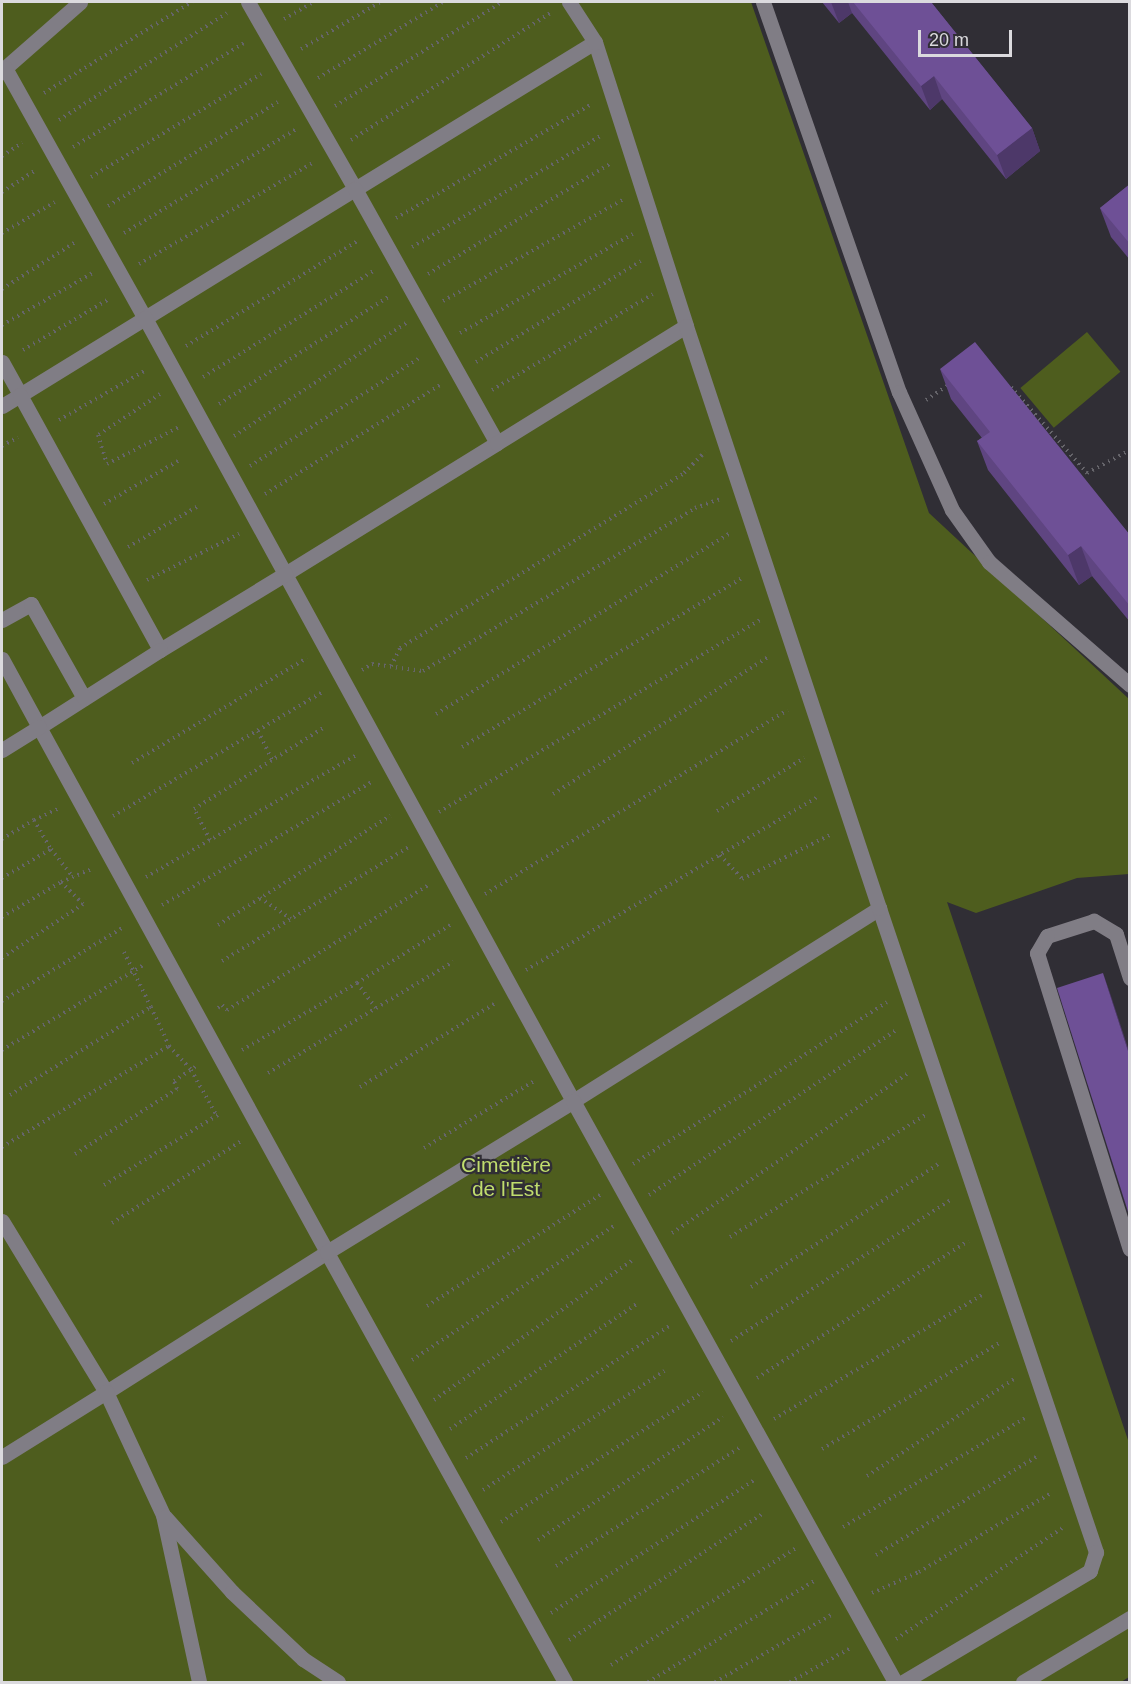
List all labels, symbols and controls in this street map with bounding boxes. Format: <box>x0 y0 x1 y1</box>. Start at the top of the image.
scale bar <box>921 18 1016 56</box>
text: 20 m <box>929 30 969 50</box>
park label: Cimetière de l'Est <box>461 1152 551 1202</box>

